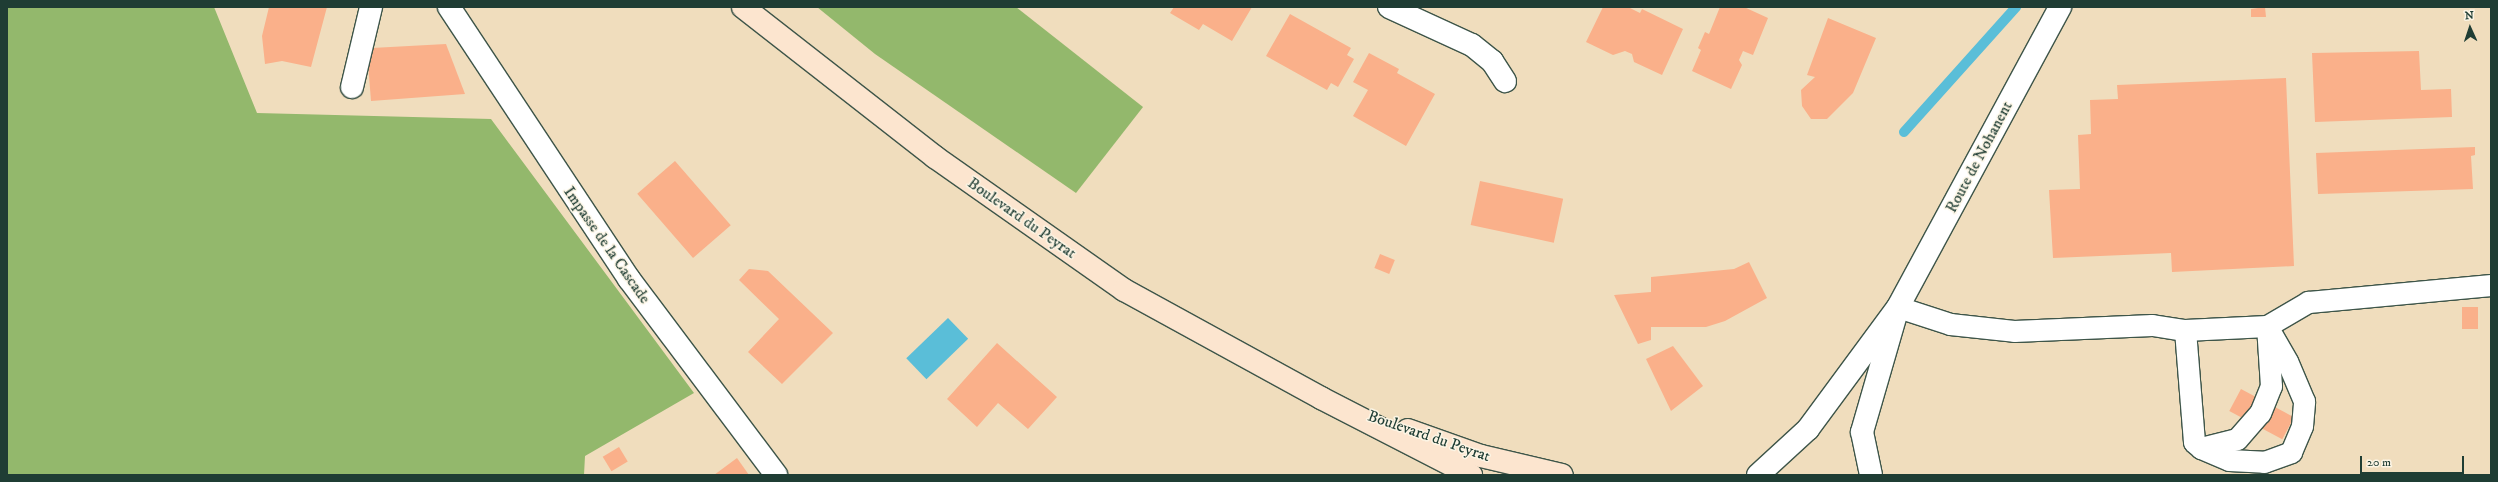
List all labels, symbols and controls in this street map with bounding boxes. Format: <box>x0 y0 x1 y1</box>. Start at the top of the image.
north arrow <box>2450 8 2490 48</box>
text: N <box>2464 9 2474 23</box>
street label: Route de Nohanent <box>1942 98 2016 216</box>
street label: Boulevard du Peyrat <box>964 173 1080 263</box>
street label: Impasse de la Cascade <box>559 183 655 307</box>
street label: Boulevard du Peyrat <box>1365 406 1493 466</box>
scale bar <box>2362 448 2466 474</box>
text: 20 m <box>2367 455 2391 470</box>

